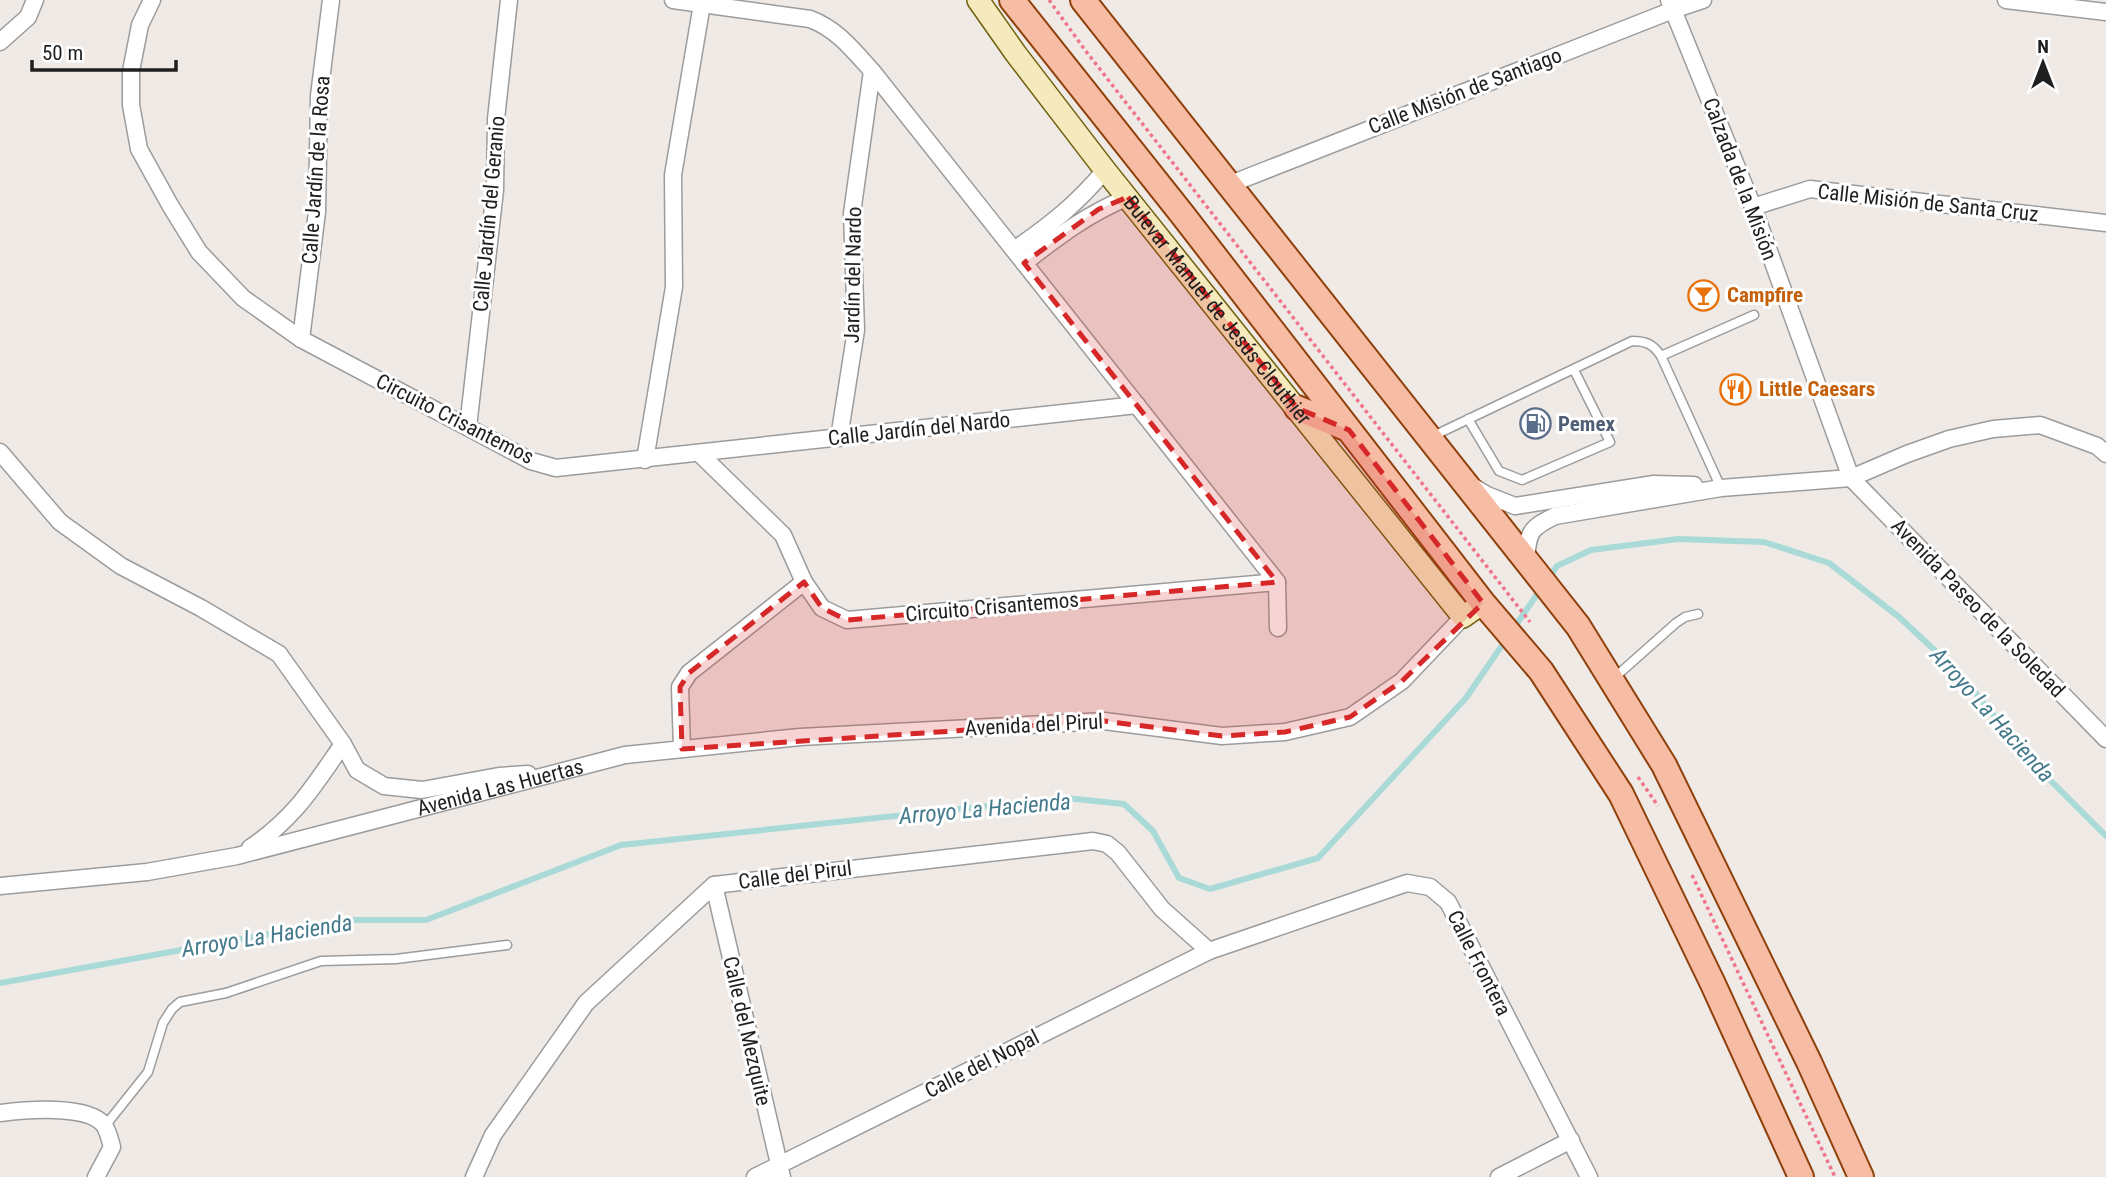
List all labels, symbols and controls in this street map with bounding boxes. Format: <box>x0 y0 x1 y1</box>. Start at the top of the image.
scale bar <box>32 28 175 72</box>
north arrow <box>2008 28 2078 98</box>
text: N <box>2037 35 2049 58</box>
text: 50 m <box>42 41 83 65</box>
street label: Calle Misión de Santiago <box>1365 43 1565 139</box>
street label: Calle Jardín de la Rosa <box>297 75 335 265</box>
street label: Calzada de la Misión <box>1698 94 1782 264</box>
street label: Calle Jardín del Geranio <box>468 115 510 313</box>
street label: Calle Misión de Santa Cruz <box>1816 179 2040 227</box>
street label: Bulevar Manuel de Jesús Clouthier <box>1119 191 1316 430</box>
street label: Jardín del Nardo <box>840 206 866 344</box>
bar icon: Campfire <box>1687 278 1721 312</box>
place label: Campfire <box>1727 283 1803 307</box>
street label: Circuito Crisantemos <box>372 369 538 469</box>
restaurant icon: Little Caesars <box>1719 372 1753 406</box>
place label: Little Caesars <box>1759 377 1875 401</box>
street label: Calle Jardín del Nardo <box>827 407 1011 451</box>
fuel station icon: Pemex <box>1518 407 1552 441</box>
place label: Pemex <box>1558 412 1615 436</box>
street label: Avenida Paseo de la Soledad <box>1886 514 2070 702</box>
street label: Circuito Crisantemos <box>904 587 1080 627</box>
water label: Arroyo La Hacienda <box>1924 641 2060 788</box>
street label: Avenida del Pirul <box>964 709 1104 741</box>
street label: Avenida Las Huertas <box>414 754 586 821</box>
water label: Arroyo La Hacienda <box>897 788 1072 830</box>
street label: Calle del Pirul <box>737 856 853 894</box>
street label: Calle Frontera <box>1442 906 1516 1020</box>
water label: Arroyo La Hacienda <box>179 909 354 963</box>
street label: Calle del Mezquite <box>718 954 776 1108</box>
street label: Calle del Nopal <box>921 1025 1043 1103</box>

